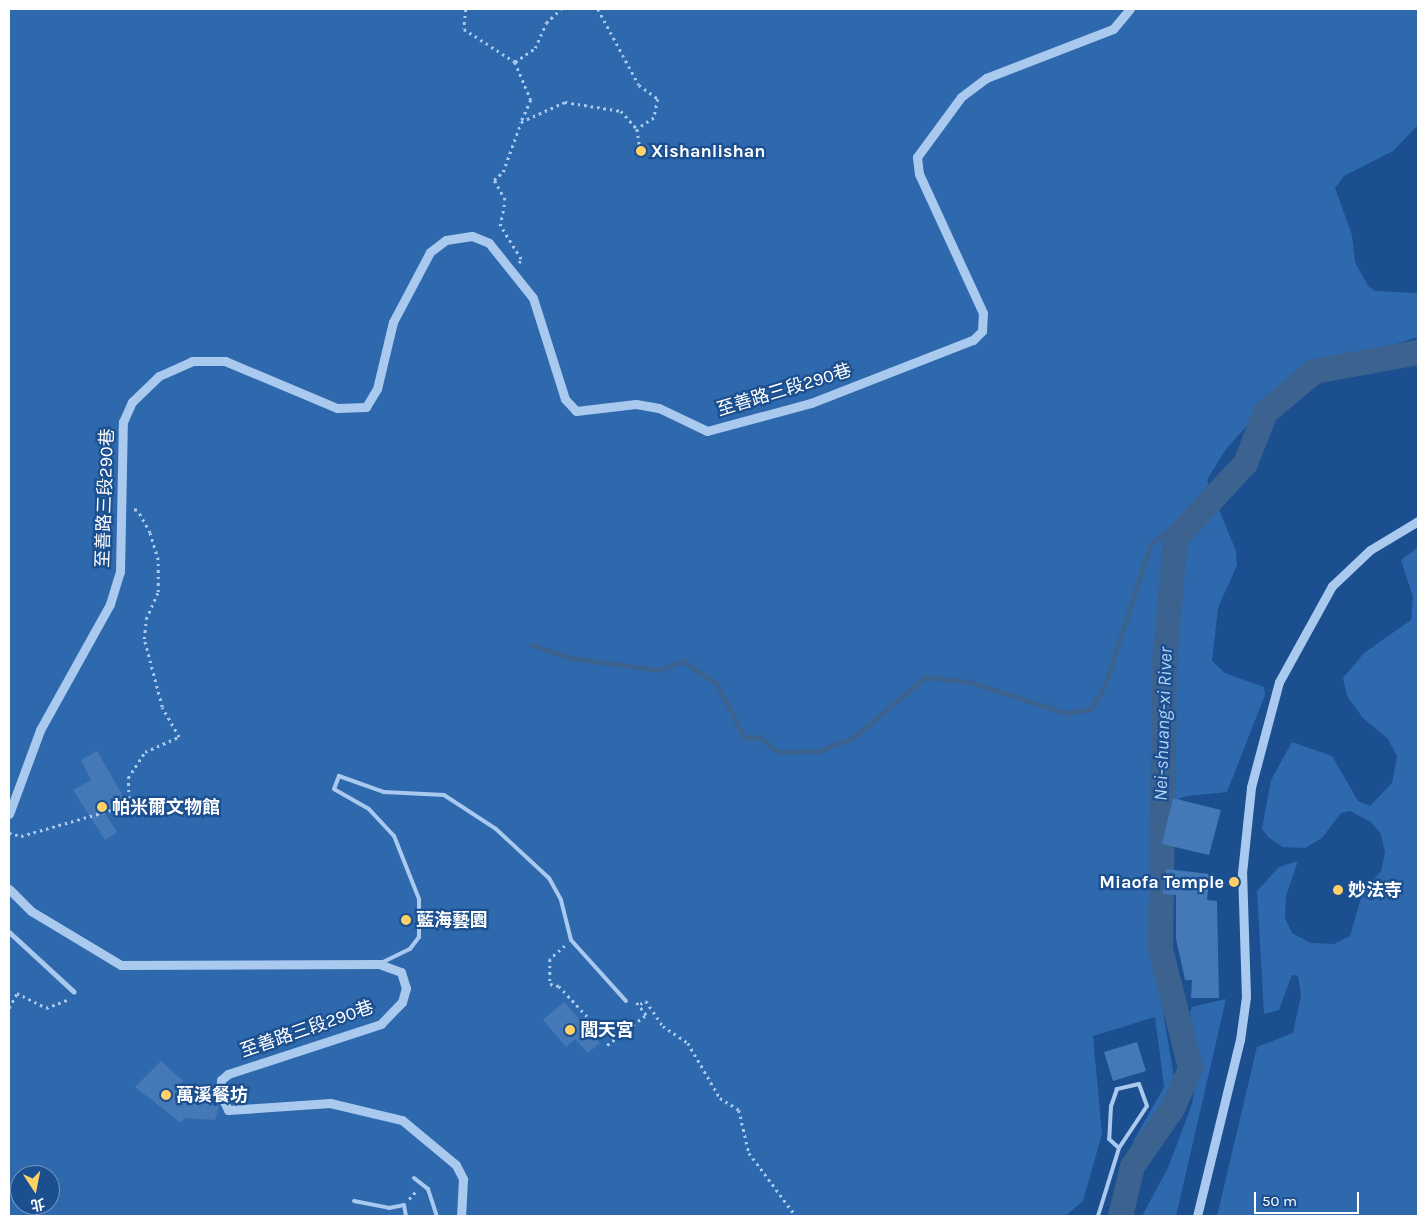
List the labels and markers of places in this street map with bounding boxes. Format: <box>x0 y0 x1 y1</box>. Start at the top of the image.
place label: Xishanlishan <box>651 140 765 162</box>
marker: Xishanlishan <box>635 145 647 157</box>
place label: 帕米爾文物館 <box>112 796 220 818</box>
marker: 帕米爾文物館 <box>96 801 108 813</box>
place label: Miaofa Temple <box>1099 871 1224 893</box>
marker: Miaofa Temple <box>1228 876 1240 888</box>
place label: 妙法寺 <box>1348 879 1402 901</box>
marker: 妙法寺 <box>1332 884 1344 896</box>
place label: 藍海藝園 <box>416 909 488 931</box>
marker: 藍海藝園 <box>400 914 412 926</box>
place label: 閭天宮 <box>580 1019 634 1041</box>
marker: 閭天宮 <box>564 1024 576 1036</box>
place label: 萬溪餐坊 <box>176 1084 248 1106</box>
marker: 萬溪餐坊 <box>160 1089 172 1101</box>

